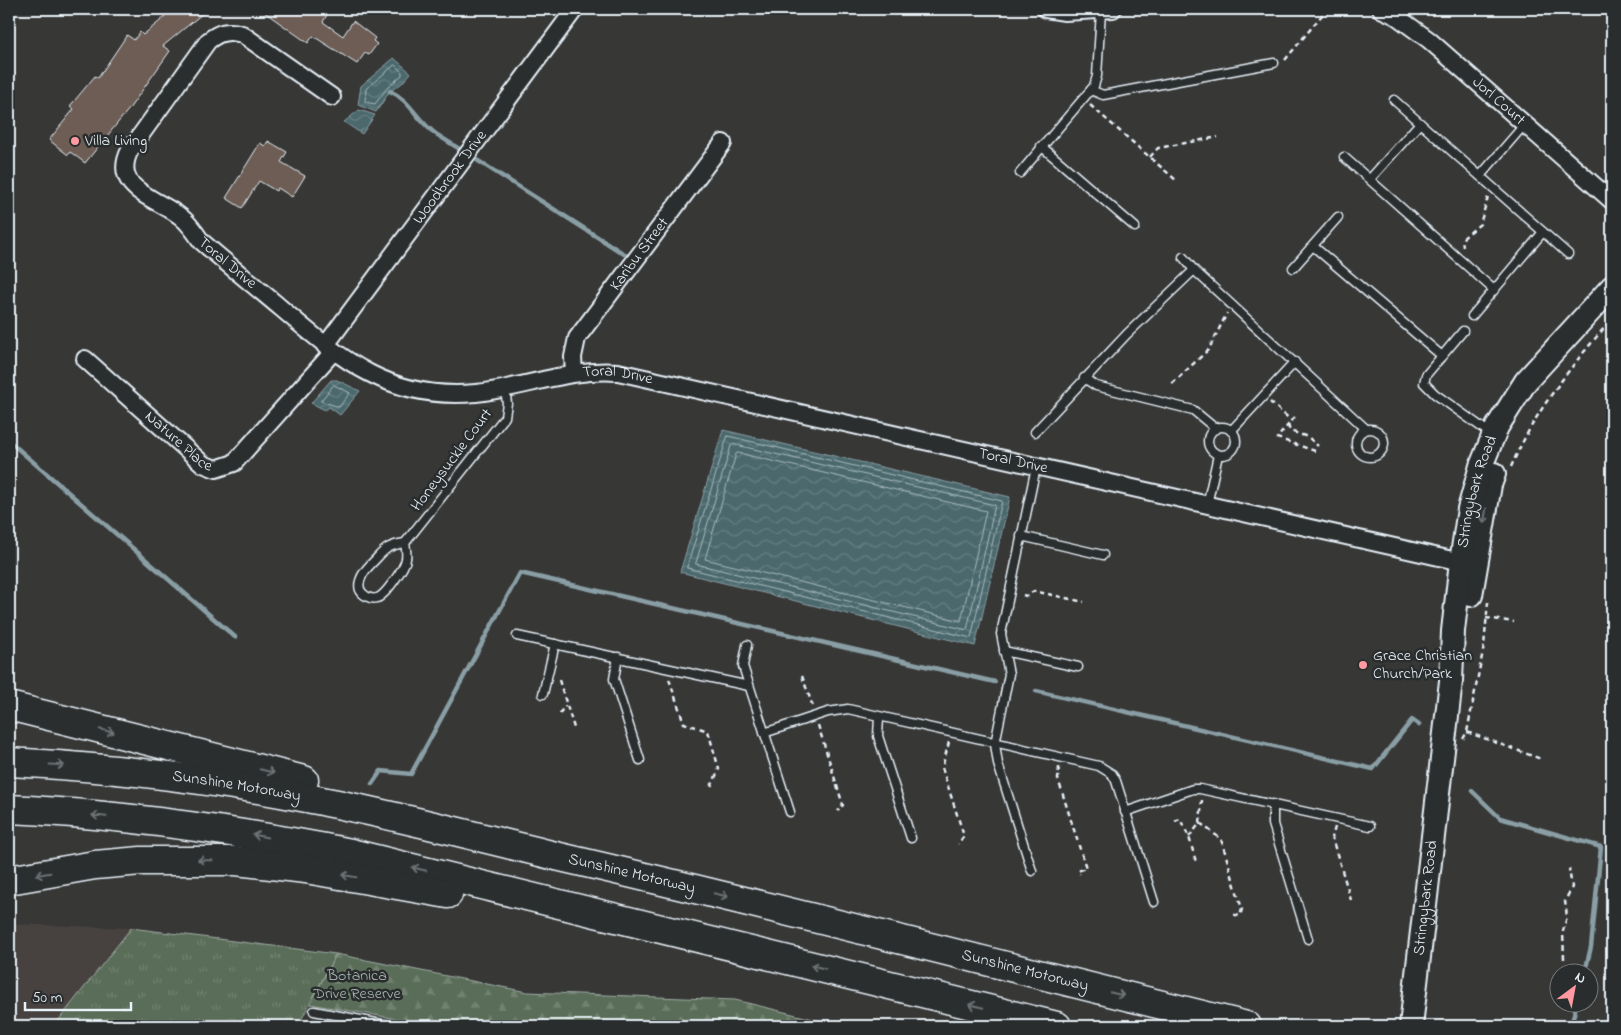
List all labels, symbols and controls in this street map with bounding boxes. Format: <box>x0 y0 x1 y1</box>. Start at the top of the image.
street label: Jorl Court <box>1466 71 1531 132</box>
street label: Woodbrook Drive <box>407 125 494 230</box>
place label: Villa Living <box>84 129 147 153</box>
marker: Villa Living <box>69 135 81 147</box>
street label: Karibu Street <box>604 212 675 296</box>
street label: Toral Drive <box>192 231 263 296</box>
street label: Toral Drive <box>581 359 656 392</box>
street label: Honeysuckle Court <box>405 403 499 516</box>
street label: Nature Place <box>139 405 217 479</box>
street label: Stringybark Road <box>1451 432 1504 549</box>
street label: Toral Drive <box>976 442 1051 481</box>
one-way arrow <box>1479 507 1489 523</box>
place label: Grace Christian Church/Park <box>1373 644 1472 686</box>
marker: Grace Christian Church/Park <box>1357 659 1369 671</box>
one-way arrow <box>98 727 114 736</box>
one-way arrow <box>49 760 65 769</box>
street label: Sunshine Motorway <box>171 764 303 809</box>
one-way arrow <box>259 767 275 776</box>
one-way arrow <box>91 811 107 820</box>
one-way arrow <box>252 830 268 840</box>
street label: Stringybark Road <box>1407 839 1444 957</box>
street label: Sunshine Motorway <box>566 847 698 901</box>
one-way arrow <box>197 855 214 865</box>
one-way arrow <box>411 864 427 873</box>
one-way arrow <box>36 869 52 879</box>
one-way arrow <box>341 871 357 881</box>
one-way arrow <box>712 891 728 901</box>
street label: Sunshine Motorway <box>959 943 1091 998</box>
one-way arrow <box>811 962 827 972</box>
north arrow <box>1548 962 1598 1012</box>
park label: Botanica Drive Reserve <box>312 964 402 1006</box>
text: N <box>1571 967 1590 990</box>
scale bar <box>25 980 131 1012</box>
text: 50 m <box>32 987 63 1009</box>
one-way arrow <box>1109 990 1125 999</box>
one-way arrow <box>968 1001 984 1010</box>

